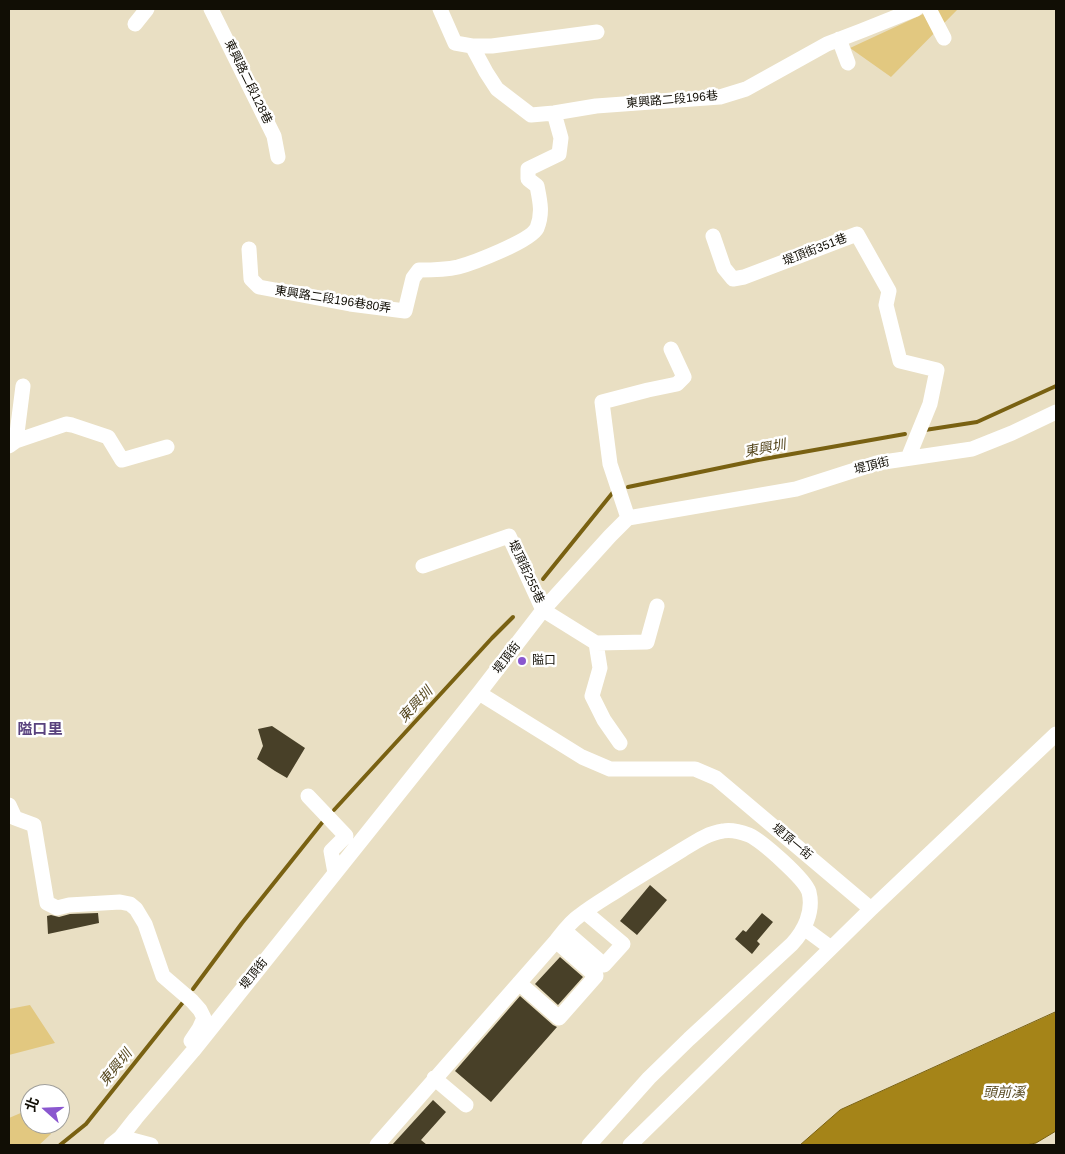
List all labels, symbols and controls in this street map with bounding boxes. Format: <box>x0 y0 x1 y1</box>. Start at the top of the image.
street label: 東興路二段128巷 <box>221 37 275 127</box>
street label: 東興路二段196巷 <box>626 89 718 111</box>
street label: 堤頂街351巷 <box>781 231 849 269</box>
street label: 東興路二段196巷80弄 <box>274 284 392 316</box>
water label: 東興圳 <box>743 437 787 461</box>
street label: 堤頂街 <box>853 455 891 477</box>
street label: 堤頂街255巷 <box>505 538 547 606</box>
street label: 堤頂街 <box>490 639 524 677</box>
place label: 隘口 <box>532 654 556 668</box>
marker: 隘口 <box>516 655 528 667</box>
water label: 東興圳 <box>396 684 436 726</box>
district label: 隘口里 <box>18 721 62 739</box>
street label: 堤頂一街 <box>769 821 815 863</box>
street label: 堤頂街 <box>237 955 271 993</box>
water label: 東興圳 <box>96 1046 136 1090</box>
north arrow <box>20 1084 70 1134</box>
water label: 頭前溪 <box>983 1085 1025 1101</box>
text: 北 <box>22 1095 42 1114</box>

